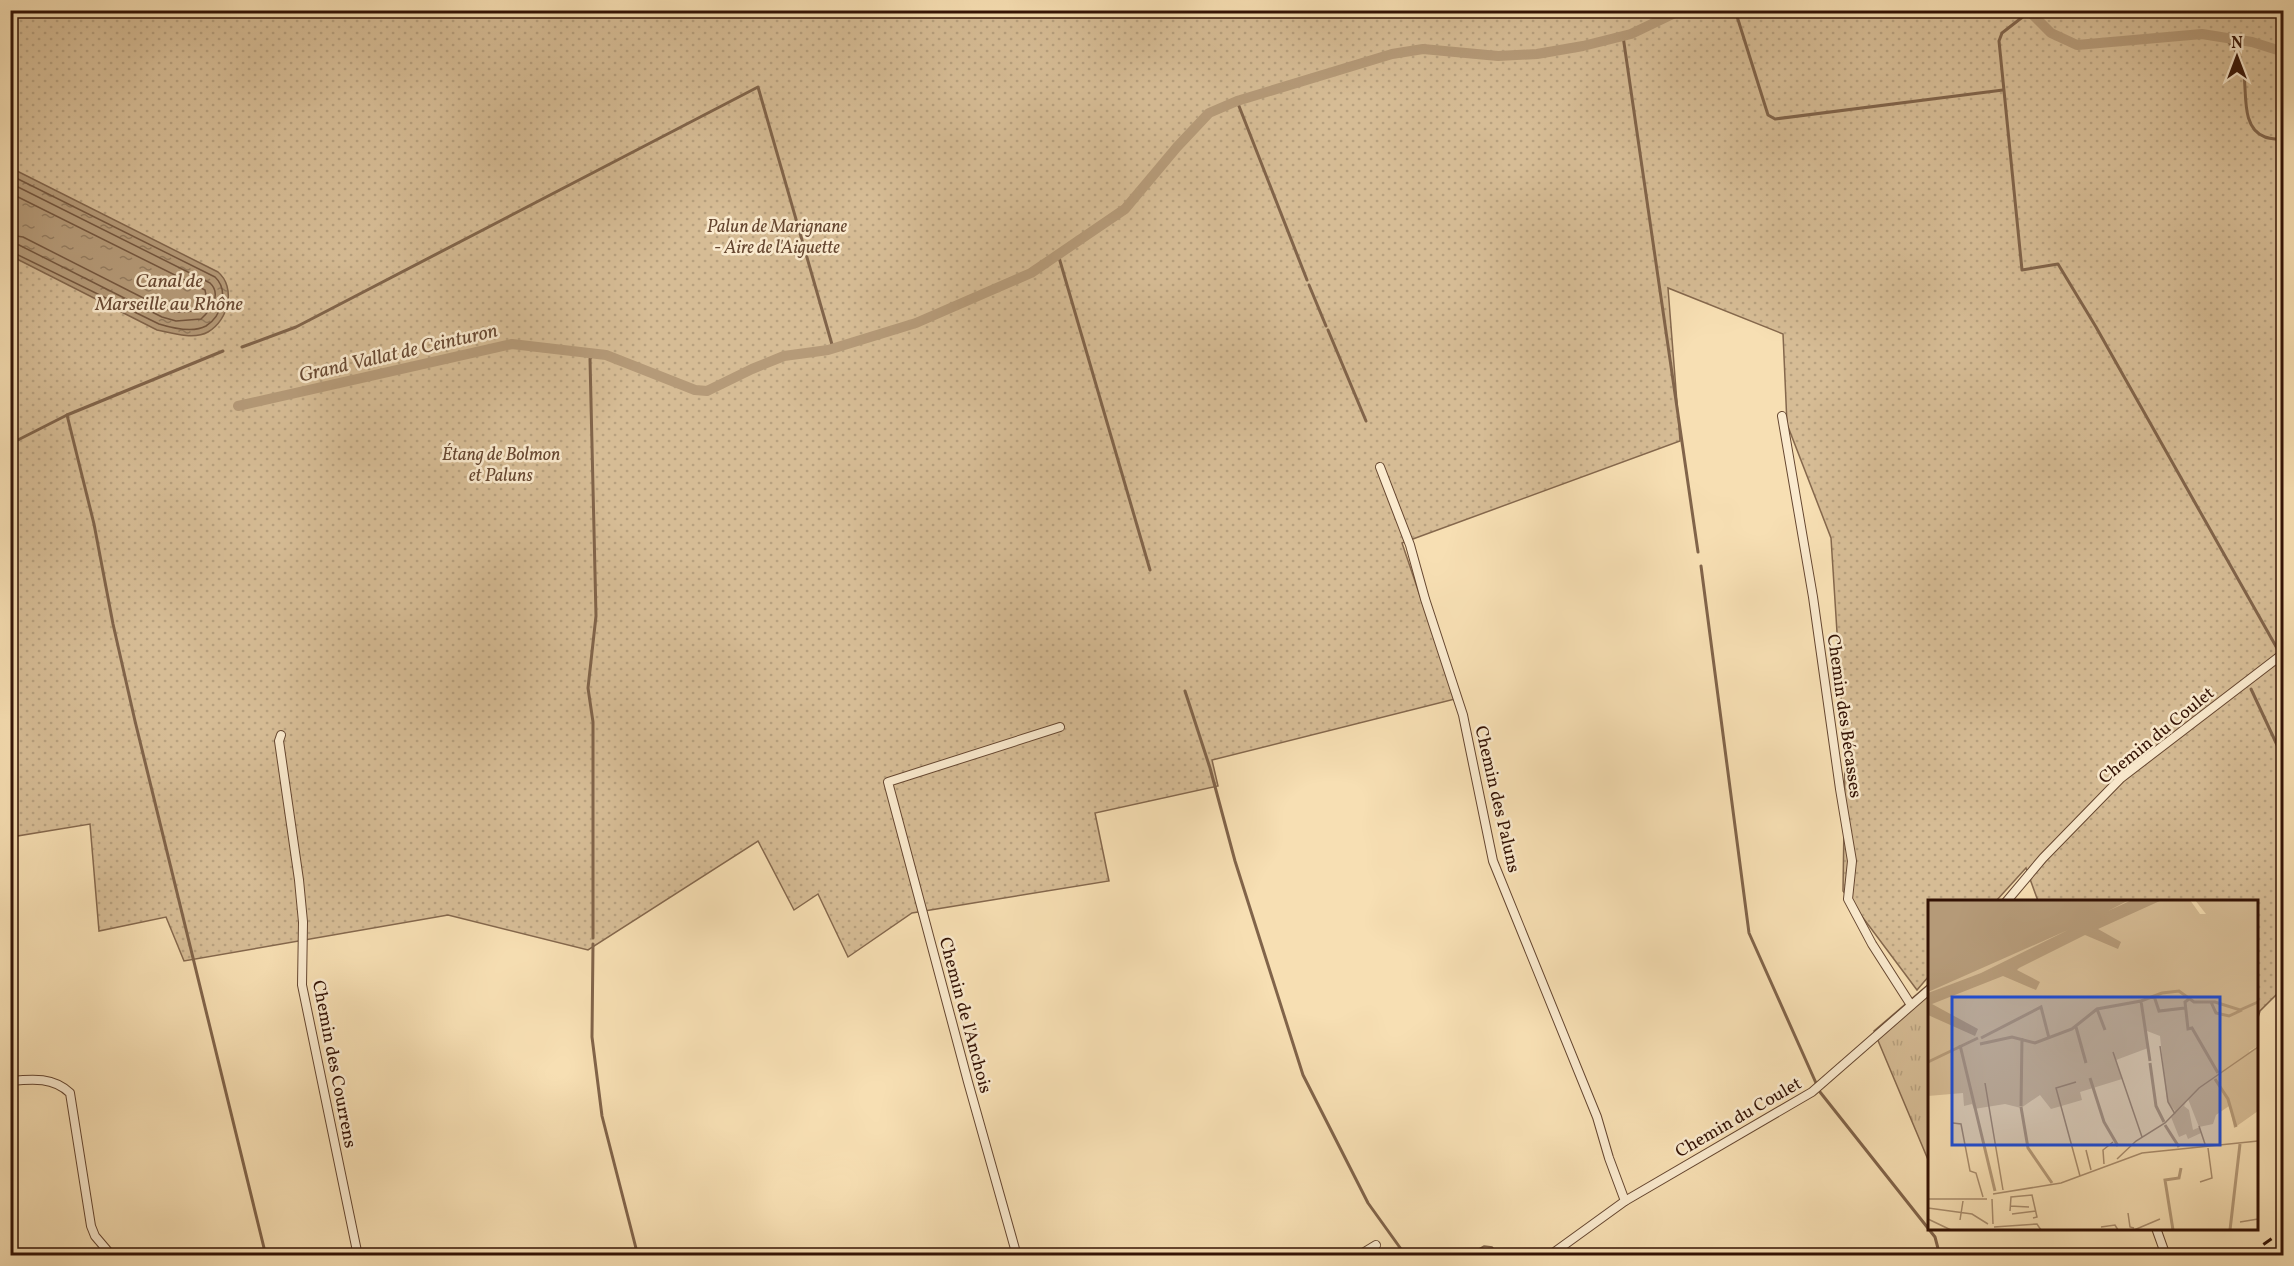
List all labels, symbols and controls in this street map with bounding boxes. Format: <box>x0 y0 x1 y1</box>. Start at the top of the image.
north arrow <box>2207 27 2267 87</box>
text: N <box>2231 33 2243 55</box>
park label: Palun de Marignane - Aire de l'Aiguette <box>707 215 848 261</box>
water label: Canal de Marseille au Rhône <box>94 268 244 319</box>
water label: Grand Vallat de Ceinturon <box>296 317 501 390</box>
park label: Étang de Bolmon et Paluns <box>442 443 560 489</box>
street label: Chemin des Bécasses <box>1820 633 1867 800</box>
street label: Chemin du Coulet <box>2094 682 2220 791</box>
street label: Chemin des Paluns <box>1467 723 1526 875</box>
inset map <box>1928 900 2258 1230</box>
street label: Chemin de l'Anchois <box>932 935 997 1096</box>
street label: Chemin des Courrens <box>305 978 362 1150</box>
street label: Chemin du Coulet <box>1671 1072 1807 1165</box>

